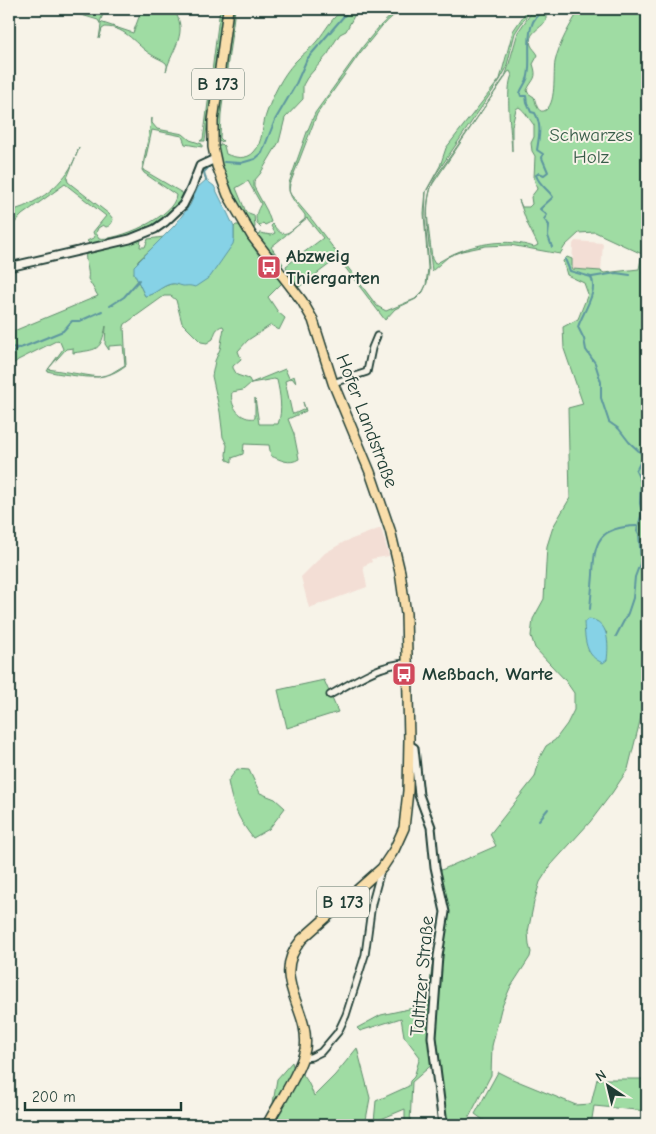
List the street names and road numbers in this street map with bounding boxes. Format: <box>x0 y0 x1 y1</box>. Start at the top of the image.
road number: B 173 <box>192 68 244 100</box>
street label: Hofer Landstraße <box>331 351 403 491</box>
road number: B 173 <box>317 886 369 918</box>
street label: Taltitzer Straße <box>406 915 438 1037</box>

